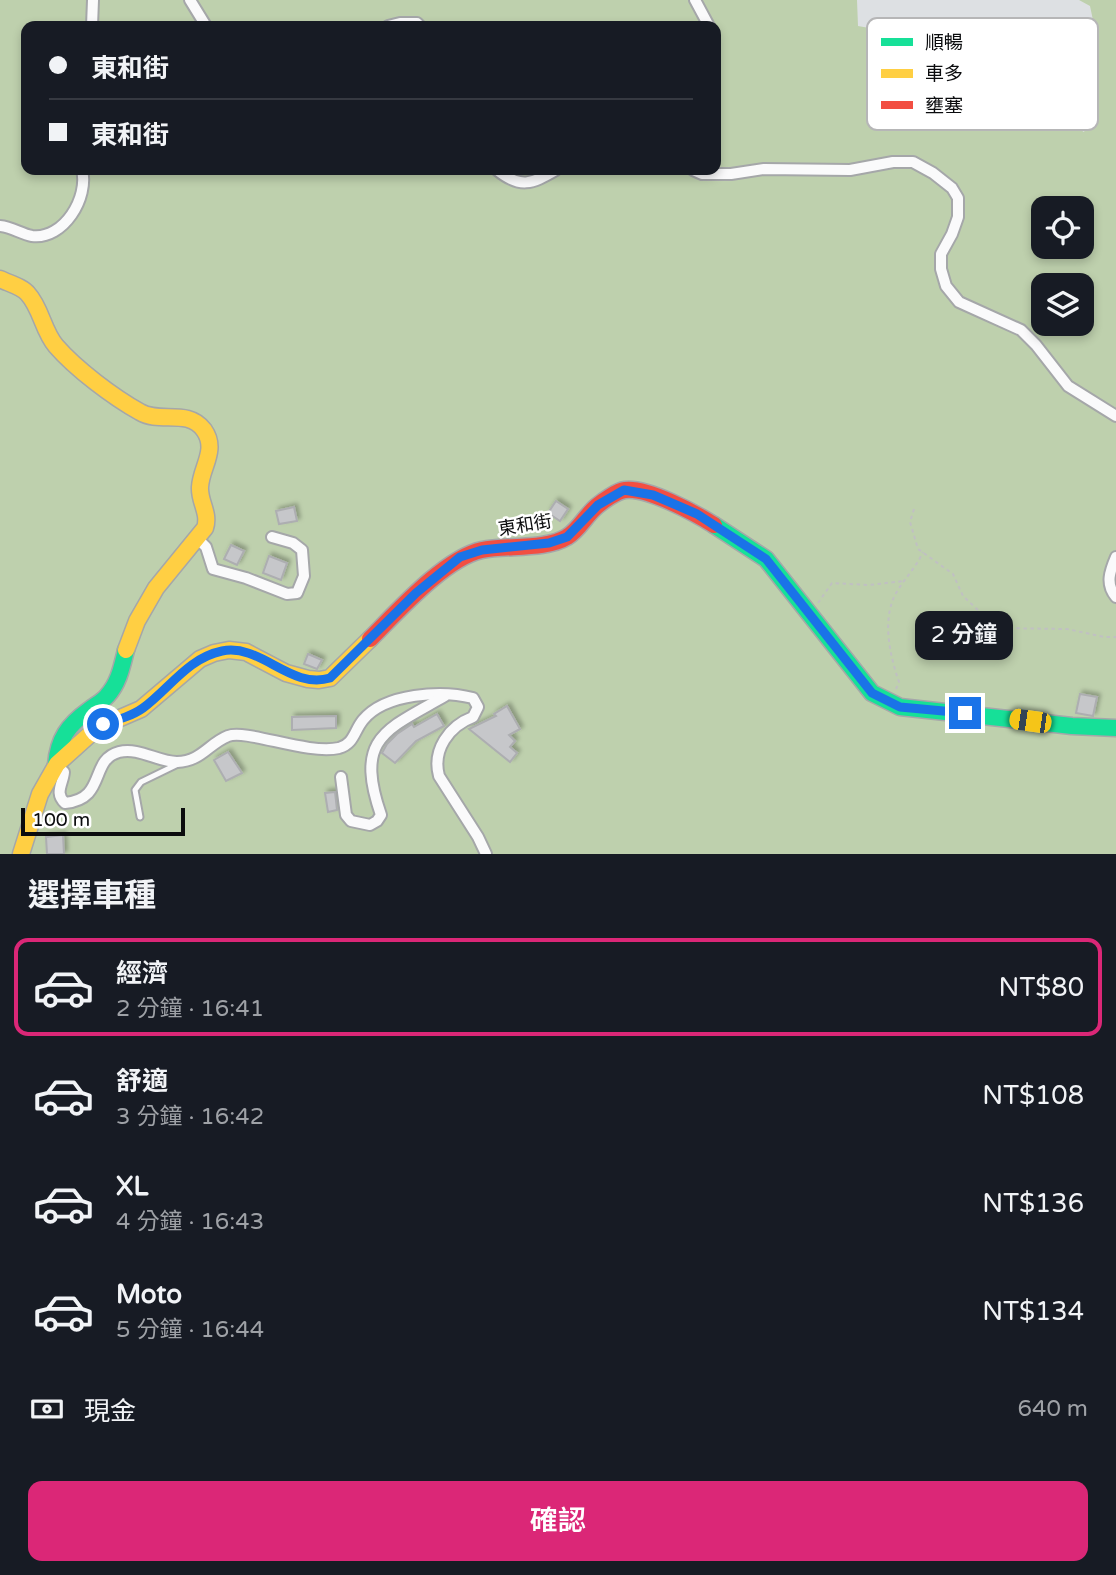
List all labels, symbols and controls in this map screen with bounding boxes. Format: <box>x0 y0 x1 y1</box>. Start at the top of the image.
legend <box>867 18 1098 130</box>
text: 順暢 <box>925 32 963 54</box>
text: 東和街 <box>91 53 169 84</box>
text: 車多 <box>925 63 963 85</box>
text: 壅塞 <box>925 95 963 117</box>
text: 東和街 <box>91 120 169 151</box>
map controls <box>1031 196 1094 336</box>
button: locate <box>1031 196 1094 259</box>
button: layers <box>1031 273 1094 336</box>
street label: 東和街 <box>497 510 553 540</box>
callout: 2 分鐘 <box>916 612 1014 660</box>
text: 2 分鐘 <box>931 621 997 649</box>
route end <box>949 697 981 729</box>
route start <box>87 708 119 740</box>
car <box>1008 708 1053 734</box>
scale bar <box>21 805 186 837</box>
text: 100 m <box>32 809 90 831</box>
text: 選擇車種 <box>28 877 156 915</box>
icon: car <box>32 956 95 1019</box>
text: 經濟 <box>116 958 168 989</box>
text: NT$80 <box>999 972 1084 1003</box>
text: 2 分鐘 · 16:41 <box>116 995 264 1023</box>
icon: car <box>32 1064 95 1127</box>
text: 舒適 <box>116 1066 168 1097</box>
text: NT$108 <box>982 1080 1084 1111</box>
text: 3 分鐘 · 16:42 <box>116 1103 264 1131</box>
text: XL <box>116 1171 148 1202</box>
icon: car <box>32 1172 95 1235</box>
text: NT$136 <box>982 1188 1084 1219</box>
text: 4 分鐘 · 16:43 <box>116 1208 264 1236</box>
text: Moto <box>116 1279 182 1310</box>
icon: car <box>32 1280 95 1343</box>
text: NT$134 <box>982 1296 1084 1327</box>
text: 5 分鐘 · 16:44 <box>116 1316 264 1344</box>
icon: cash <box>28 1390 66 1428</box>
text: 640 m <box>1018 1395 1088 1423</box>
text: 現金 <box>84 1396 136 1427</box>
button: 確認 <box>28 1481 1088 1561</box>

